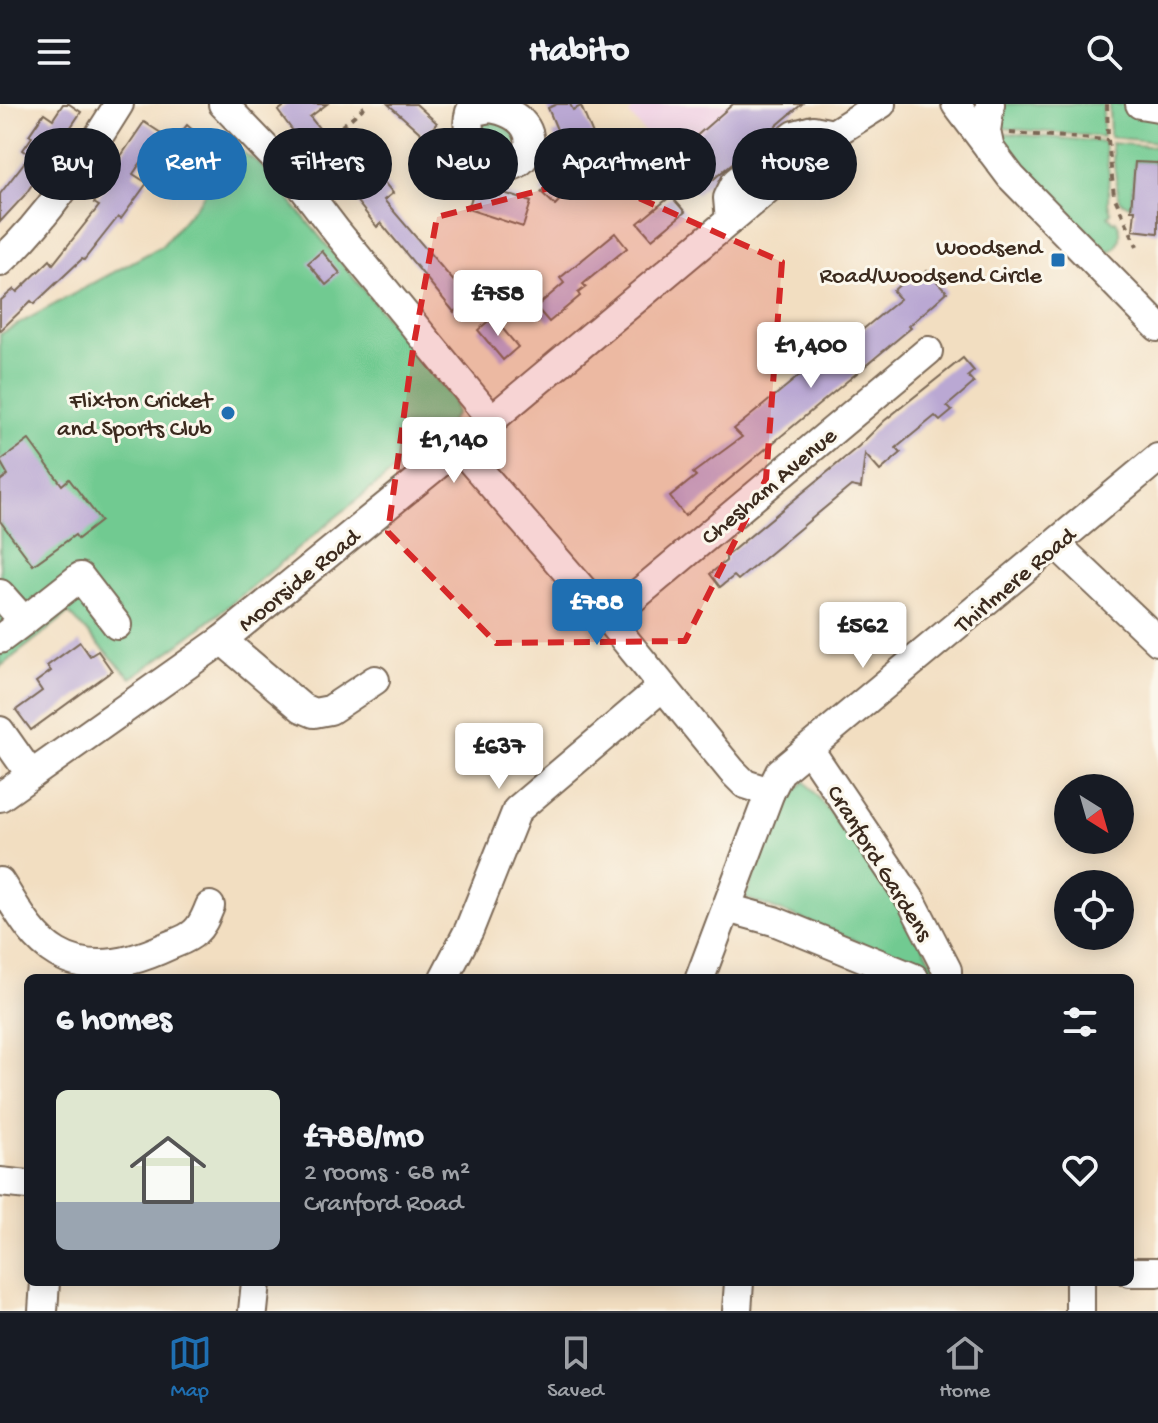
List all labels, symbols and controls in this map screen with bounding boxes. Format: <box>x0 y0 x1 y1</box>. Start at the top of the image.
icon: menu <box>32 30 76 74</box>
icon: search <box>1082 30 1126 74</box>
text: Habito <box>529 31 629 74</box>
chip: Buy <box>24 128 121 200</box>
chip: Rent <box>137 128 247 200</box>
chip: Filters <box>263 128 392 200</box>
chip: New <box>408 128 518 200</box>
chip: Apartment <box>534 128 716 200</box>
chip: House <box>732 128 857 200</box>
place label: Woodsend Road/Woodsend Circle <box>820 235 1044 292</box>
marker: Woodsend Road/Woodsend Circle <box>1049 251 1067 269</box>
pin: £758 <box>451 270 545 338</box>
text: £758 <box>472 280 524 311</box>
pin: £1,400 <box>746 322 876 390</box>
text: £1,400 <box>775 332 847 363</box>
place label: Flixton Cricket and Sports Club <box>57 388 214 445</box>
marker: Flixton Cricket and Sports Club <box>219 404 237 422</box>
pin: £1,140 <box>389 417 519 485</box>
street label: Chesham Avenue <box>696 422 844 553</box>
text: £1,140 <box>420 427 488 458</box>
street label: Thirlmere Road <box>948 521 1084 642</box>
street label: Moorside Road <box>233 522 369 640</box>
pin: £788 <box>550 579 644 647</box>
text: £788 <box>570 589 624 620</box>
pin: £562 <box>816 602 910 670</box>
text: £562 <box>837 612 889 643</box>
pin: £637 <box>452 723 546 791</box>
text: £637 <box>473 733 525 764</box>
north arrow <box>1054 774 1134 854</box>
map controls <box>1054 774 1134 950</box>
street label: Cranford Gardens <box>819 781 938 948</box>
button: locate <box>1054 870 1134 950</box>
icon: filters <box>1058 1000 1102 1044</box>
text: 6 homes <box>56 1002 171 1042</box>
text: £788/mo <box>304 1119 424 1159</box>
icon: home <box>120 1122 216 1218</box>
icon: heart <box>1058 1148 1102 1192</box>
text: 2 rooms · 68 m² <box>304 1159 470 1190</box>
text: Cranford Road <box>304 1190 463 1221</box>
tab: Map <box>168 1331 212 1405</box>
tab: Saved <box>547 1331 604 1405</box>
tab: Home <box>939 1331 990 1405</box>

